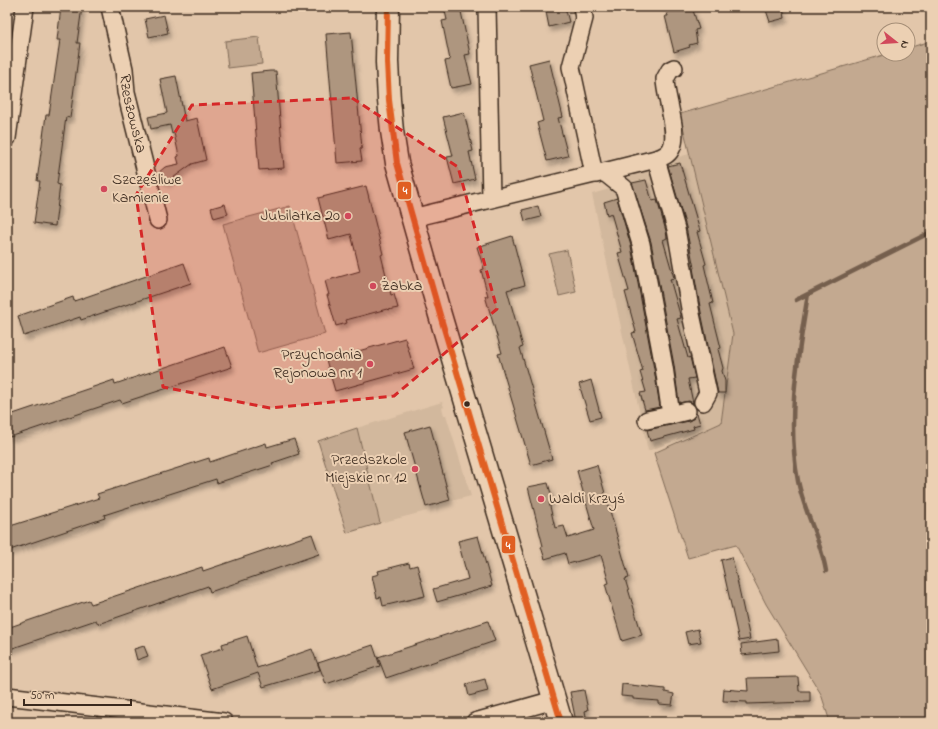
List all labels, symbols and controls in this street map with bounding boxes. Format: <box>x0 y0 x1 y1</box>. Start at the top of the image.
north arrow <box>876 22 916 62</box>
text: N <box>896 39 913 51</box>
street label: Rzeszowska <box>113 73 153 156</box>
place label: Szczęśliwe Kamienie <box>112 168 182 210</box>
line badge: 4 <box>397 181 412 200</box>
text: 4 <box>402 183 408 199</box>
marker: Szczęśliwe Kamienie <box>99 184 109 194</box>
place label: Jubilatka 20 <box>261 204 340 228</box>
marker: Jubilatka 20 <box>343 211 353 221</box>
place label: Żabka <box>381 274 422 298</box>
marker: Żabka <box>368 281 378 291</box>
place label: Przychodnia Rejonowa nr 1 <box>273 343 362 385</box>
marker: Przychodnia Rejonowa nr 1 <box>365 359 375 369</box>
unlabelled marker <box>462 399 472 409</box>
place label: Przedszkole Miejskie nr 12 <box>325 448 408 490</box>
marker: Przedszkole Miejskie nr 12 <box>410 464 420 474</box>
place label: Waldi Krzyś <box>549 487 625 511</box>
marker: Waldi Krzyś <box>536 494 546 504</box>
line badge: 4 <box>501 535 516 554</box>
text: 4 <box>505 538 511 554</box>
scale bar <box>24 681 131 707</box>
text: 50 m <box>30 687 54 705</box>

